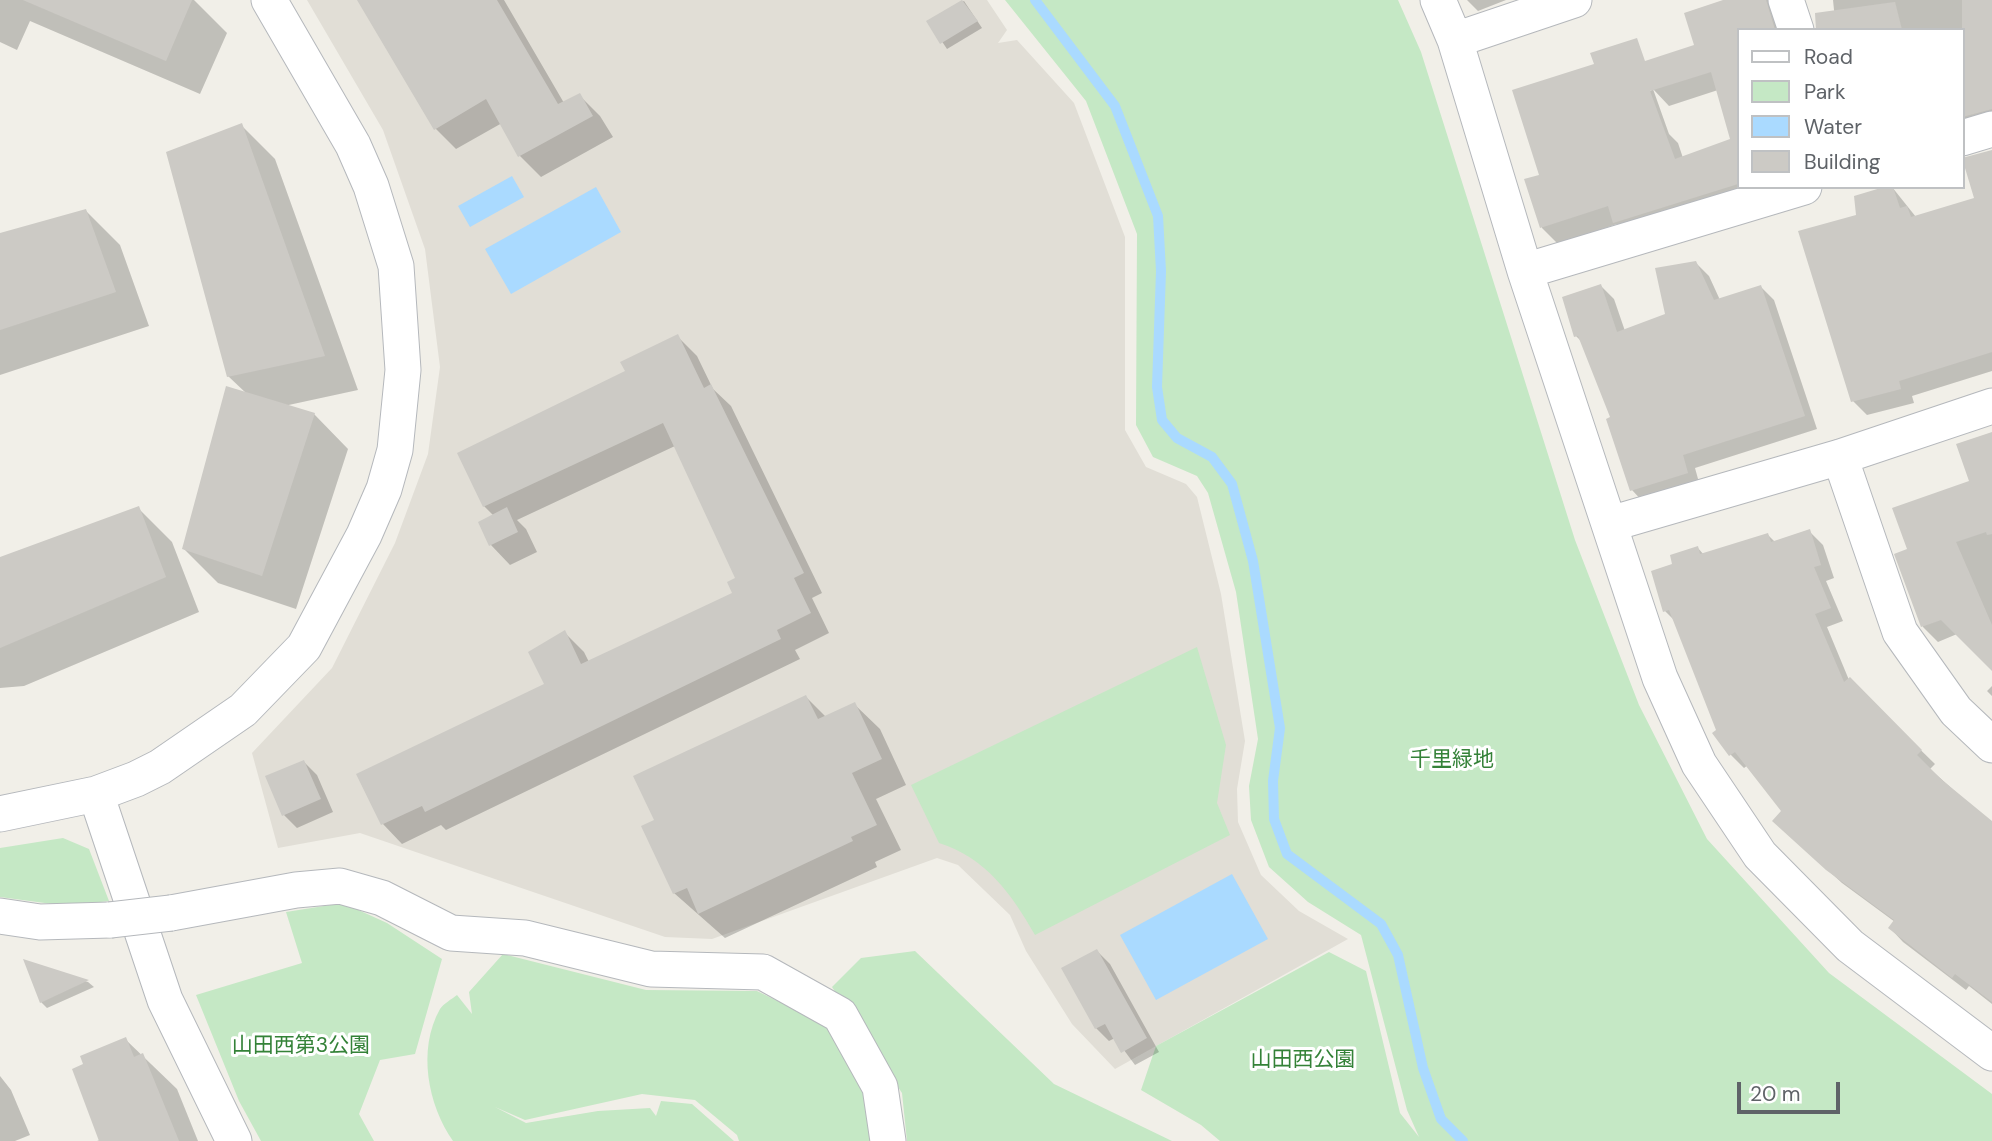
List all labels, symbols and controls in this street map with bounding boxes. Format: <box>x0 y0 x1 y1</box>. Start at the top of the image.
legend <box>1736 28 1964 189</box>
text: Road <box>1804 43 1853 71</box>
text: Park <box>1804 78 1845 106</box>
text: Water <box>1804 113 1862 141</box>
text: Building <box>1804 148 1880 176</box>
park label: 千里緑地 <box>1410 747 1494 773</box>
park label: 山田西第3公園 <box>232 1033 370 1059</box>
park label: 山田西公園 <box>1251 1047 1355 1073</box>
scale bar <box>1740 1068 1843 1112</box>
text: 20 m <box>1750 1080 1801 1108</box>

